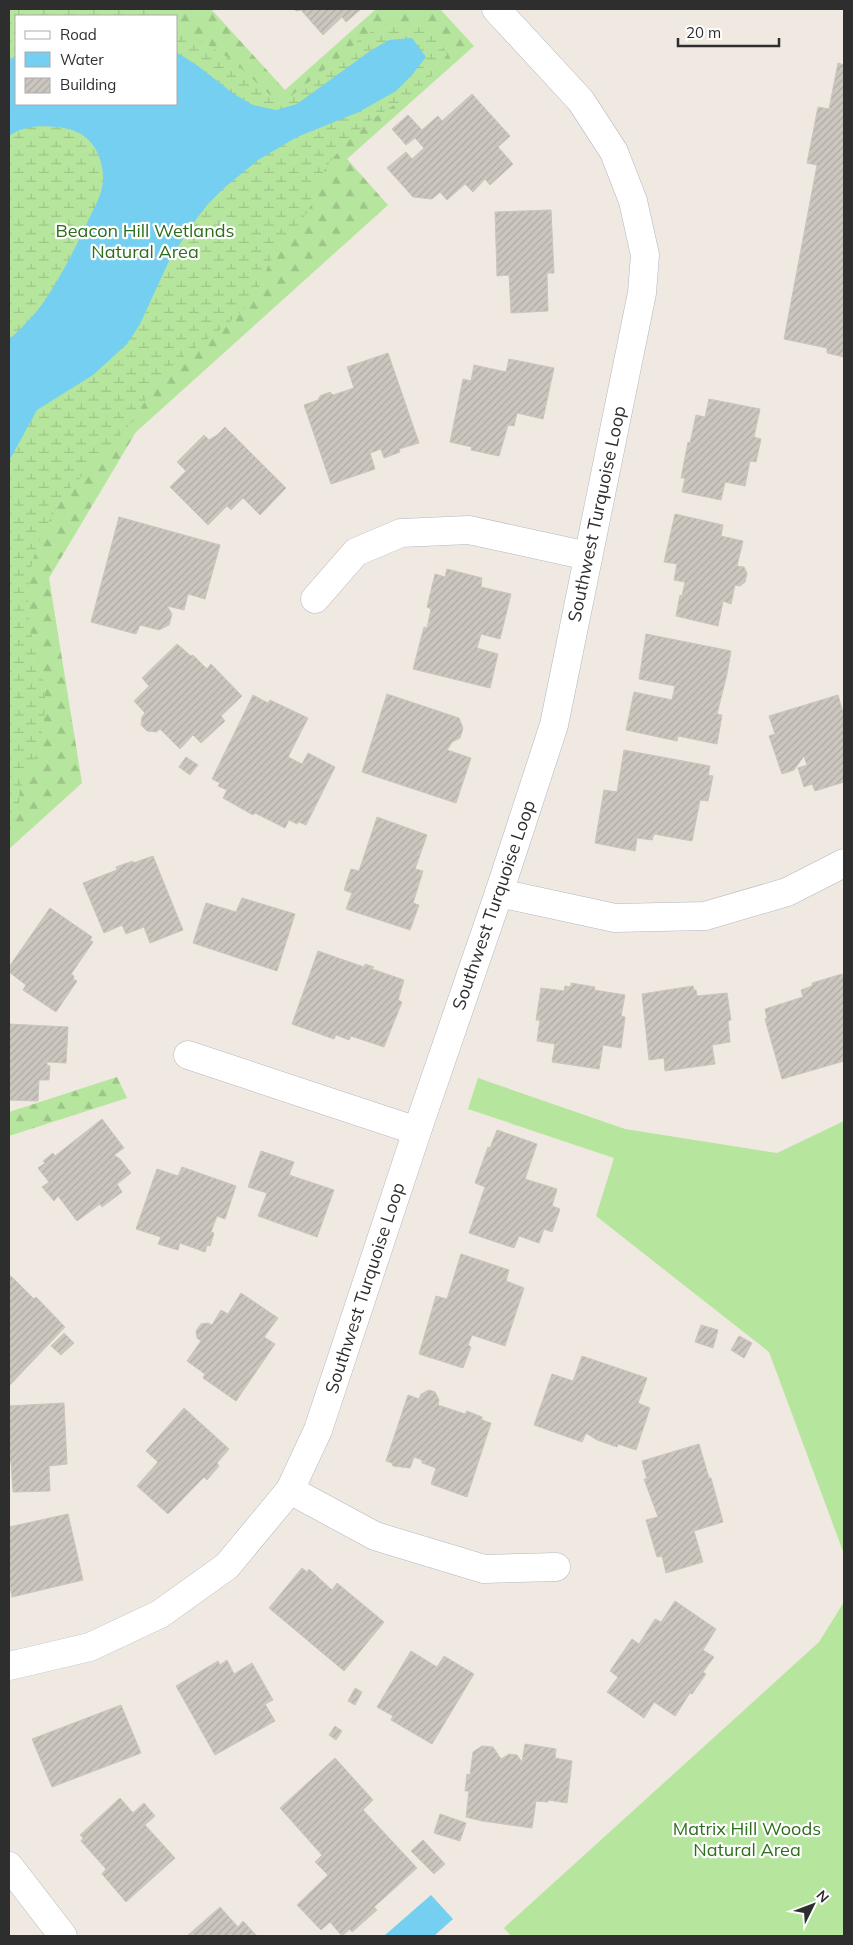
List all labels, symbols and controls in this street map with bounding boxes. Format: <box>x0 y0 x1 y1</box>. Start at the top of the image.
legend <box>15 15 178 105</box>
scale bar <box>678 15 779 47</box>
text: 20 m <box>686 23 721 42</box>
text: Road <box>60 25 97 44</box>
text: Water <box>60 50 104 69</box>
text: Building <box>60 75 116 94</box>
park label: Beacon Hill Wetlands Natural Area <box>56 219 234 263</box>
street label: Southwest Turquoise Loop <box>562 404 631 624</box>
street label: Southwest Turquoise Loop <box>447 797 540 1013</box>
street label: Southwest Turquoise Loop <box>320 1179 410 1396</box>
park label: Matrix Hill Woods Natural Area <box>673 1817 821 1861</box>
north arrow <box>788 1880 838 1930</box>
text: N <box>812 1886 833 1906</box>

